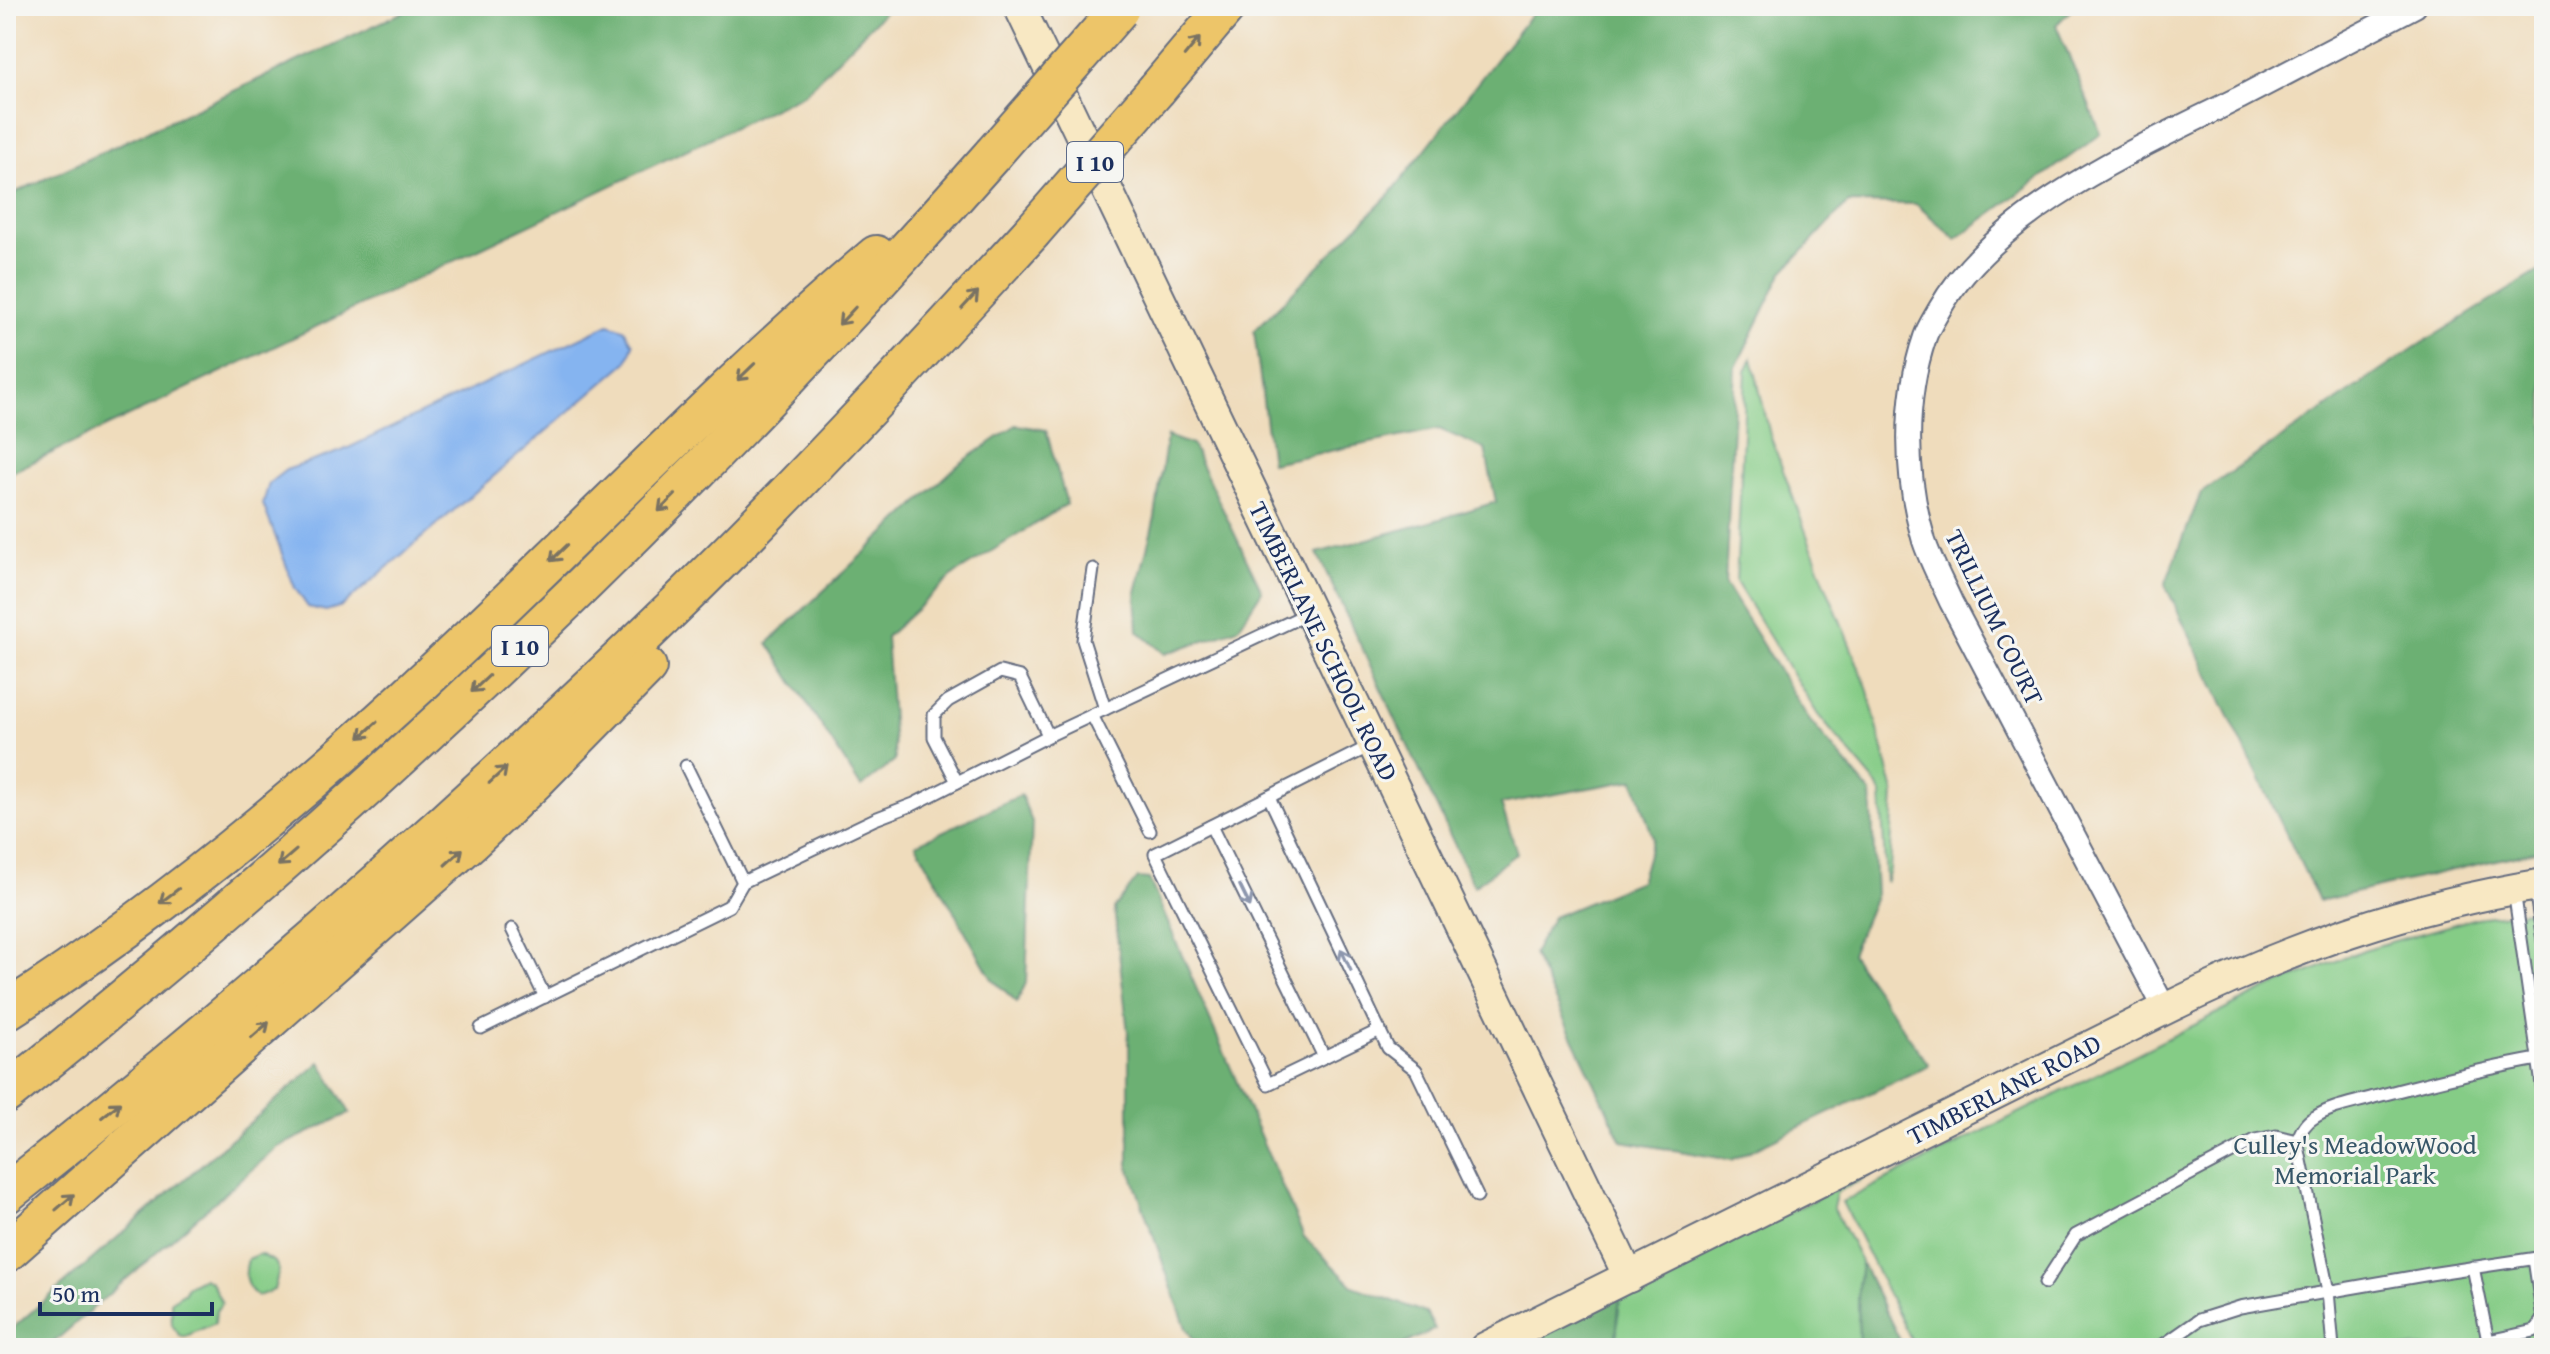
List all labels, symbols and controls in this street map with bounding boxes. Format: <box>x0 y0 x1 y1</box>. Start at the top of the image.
one-way arrow <box>1183 38 1201 58</box>
road number: I 10 <box>1067 142 1123 182</box>
one-way arrow <box>960 290 978 310</box>
one-way arrow <box>838 306 857 326</box>
one-way arrow <box>737 362 756 381</box>
one-way arrow <box>657 493 676 513</box>
street label: TIMBERLANE SCHOOL ROAD <box>1239 495 1409 787</box>
street label: TRILLIUM COURT <box>1936 523 2055 712</box>
one-way arrow <box>549 543 569 562</box>
road number: I 10 <box>492 626 548 666</box>
one-way arrow <box>470 674 490 693</box>
one-way arrow <box>359 720 379 738</box>
one-way arrow <box>487 767 507 785</box>
one-way arrow <box>444 848 464 866</box>
one-way arrow <box>278 849 298 867</box>
one-way arrow <box>1238 884 1254 908</box>
one-way arrow <box>158 887 180 904</box>
one-way arrow <box>1338 948 1353 972</box>
one-way arrow <box>249 1021 269 1039</box>
street label: TIMBERLANE ROAD <box>1900 1023 2108 1155</box>
one-way arrow <box>100 1101 120 1119</box>
park label: Culley's MeadowWood Memorial Park <box>2233 1125 2477 1194</box>
one-way arrow <box>54 1193 74 1211</box>
scale bar <box>40 1266 212 1316</box>
text: 50 m <box>52 1276 100 1311</box>

